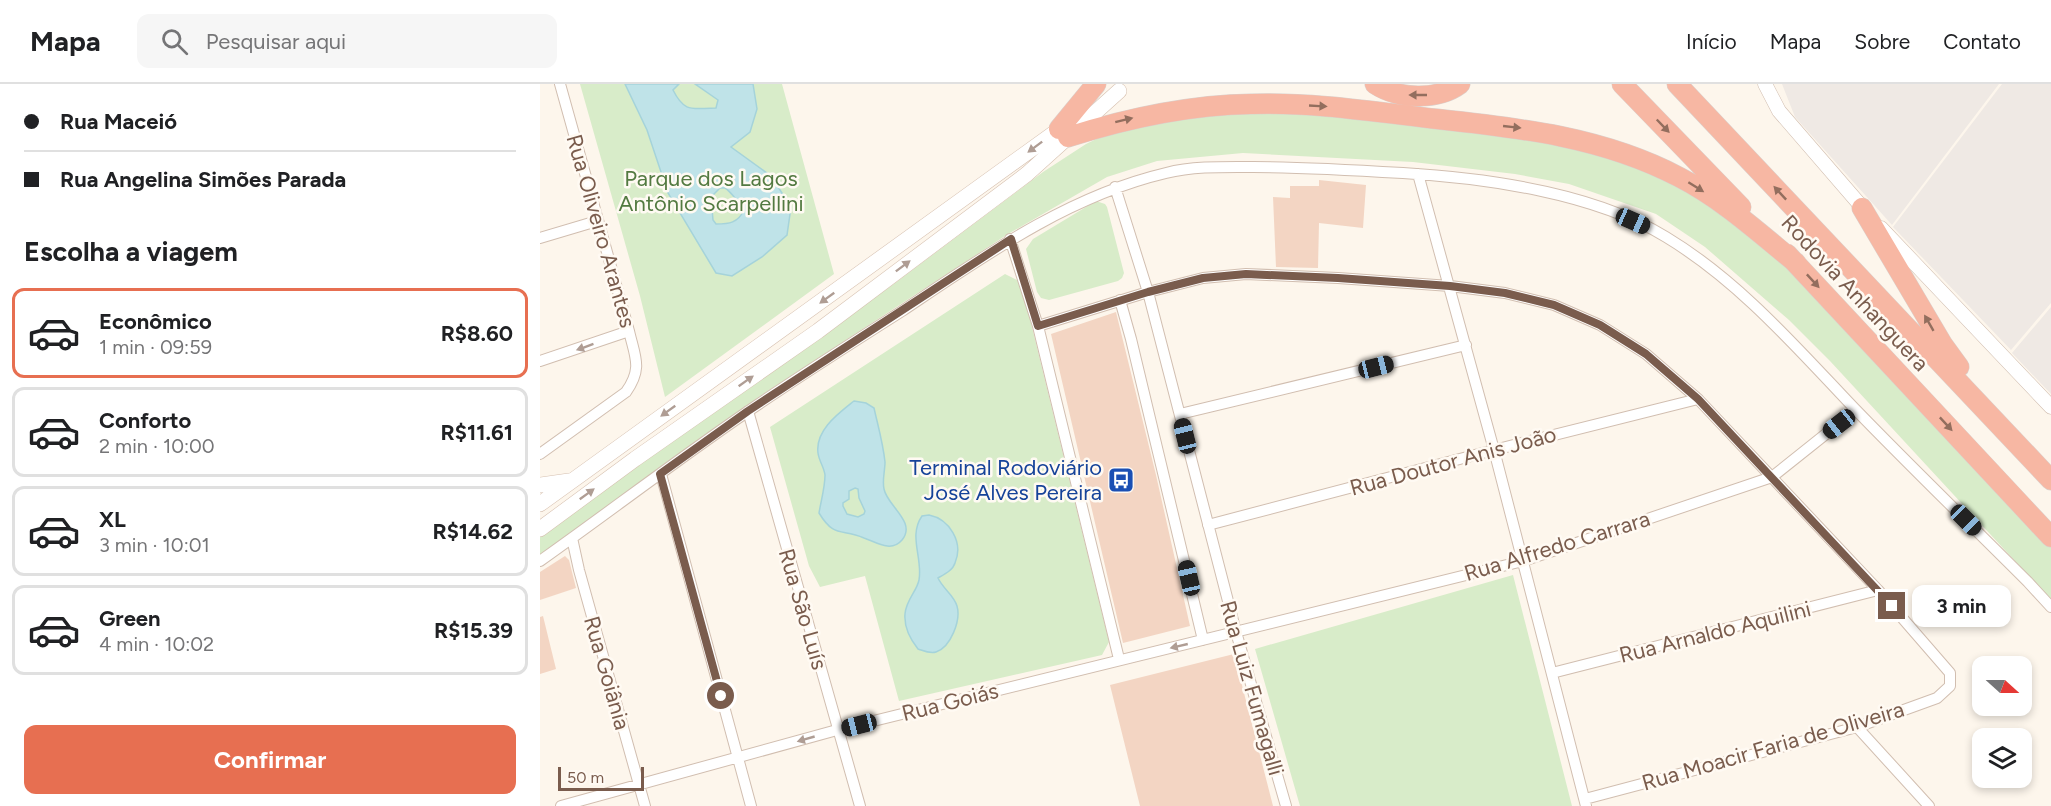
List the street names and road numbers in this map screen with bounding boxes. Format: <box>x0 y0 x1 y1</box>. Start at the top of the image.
street label: Rua Oliveiro Arantes <box>560 131 642 331</box>
street label: Rodovia Anhanguera <box>1776 209 1934 377</box>
street label: Rua Doutor Anis João <box>1347 420 1559 502</box>
street label: Rua Alfredo Carrara <box>1461 505 1653 587</box>
street label: Rua São Luís <box>773 545 833 673</box>
street label: Rua Arnaldo Aquilini <box>1616 595 1814 669</box>
street label: Rua Luiz Fumagalli <box>1214 597 1290 779</box>
street label: Rua Goiânia <box>578 613 636 733</box>
street label: Rua Goiás <box>899 677 1001 727</box>
street label: Rua Moacir Faria de Oliveira <box>1639 696 1907 796</box>

